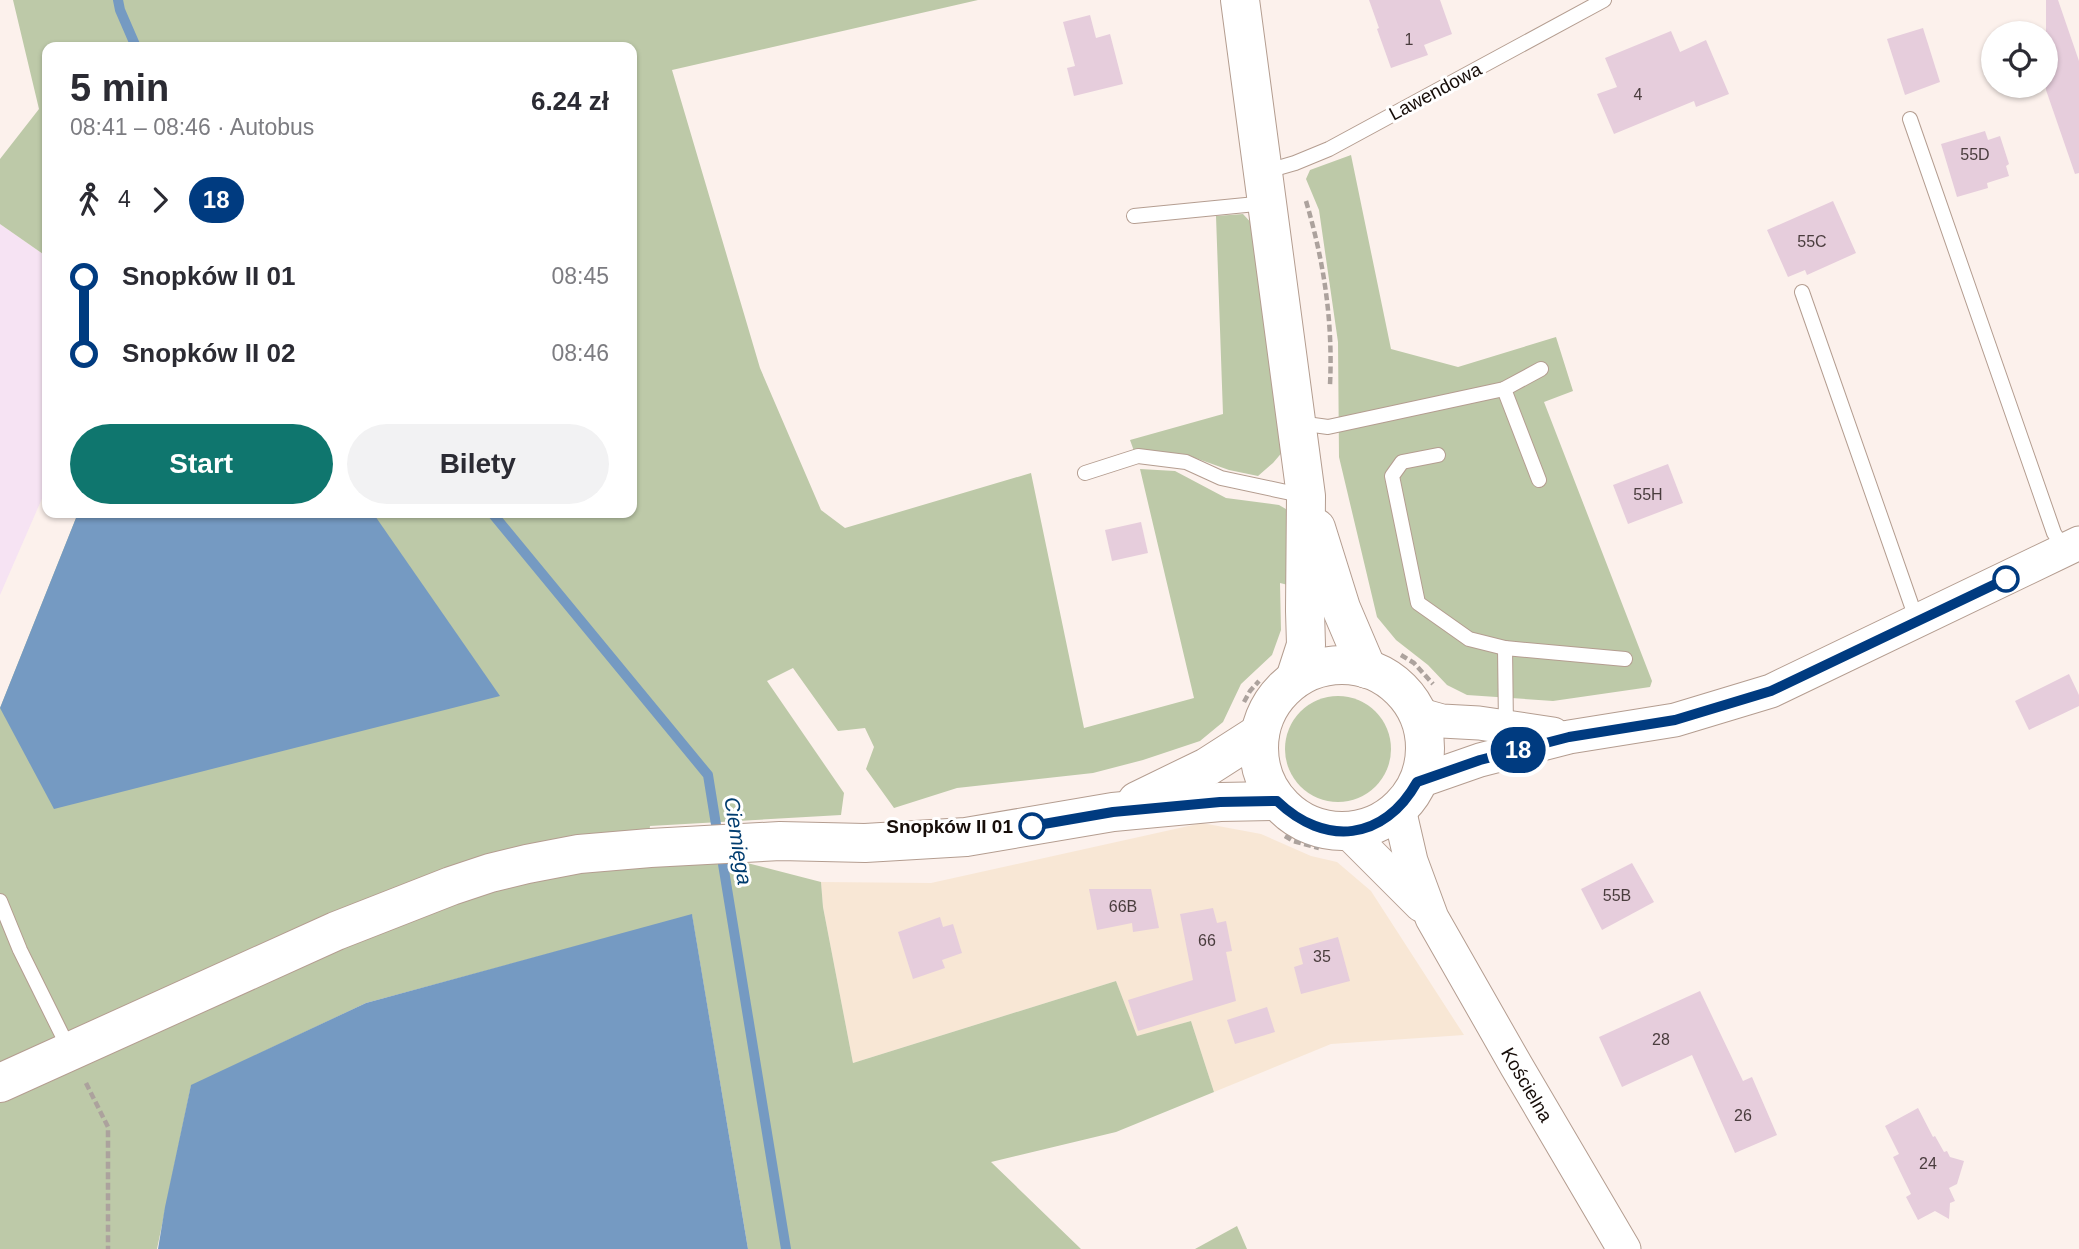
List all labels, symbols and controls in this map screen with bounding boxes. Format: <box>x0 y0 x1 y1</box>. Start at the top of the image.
map controls <box>1981 21 2058 98</box>
button: locate <box>1981 21 2058 98</box>
house number: 1 <box>1405 31 1414 48</box>
street label: Lawendowa <box>1386 58 1485 125</box>
text: 5 min <box>70 67 169 109</box>
text: 6.24 zł <box>531 86 609 116</box>
house number: 4 <box>1634 86 1643 103</box>
text: 08:41 – 08:46 · Autobus <box>70 114 314 140</box>
house number: 55D <box>1960 146 1990 163</box>
icon: walk <box>70 181 108 219</box>
icon: forward <box>141 181 179 219</box>
text: 4 <box>118 186 131 212</box>
text: 18 <box>203 186 230 213</box>
house number: 55C <box>1797 233 1827 250</box>
text: Snopków II 01 <box>122 261 295 291</box>
text: 08:45 <box>551 263 609 289</box>
text: Snopków II 02 <box>122 338 295 368</box>
text: 08:46 <box>551 340 609 366</box>
button: Start <box>70 424 333 504</box>
button: Bilety <box>347 424 609 504</box>
house number: 55H <box>1633 486 1663 503</box>
unlabelled marker <box>1993 566 2019 592</box>
line badge: 18 <box>1486 727 1550 773</box>
text: 18 <box>1505 736 1531 763</box>
water label: Ciemięga <box>720 795 757 887</box>
marker: Snopków II 01 <box>1019 813 1045 839</box>
place label: Snopków II 01 <box>886 816 1013 837</box>
house number: 55B <box>1603 887 1631 904</box>
house number: 66B <box>1109 898 1137 915</box>
house number: 66 <box>1198 932 1216 949</box>
house number: 35 <box>1313 948 1331 965</box>
house number: 28 <box>1652 1031 1670 1048</box>
street label: Kościelna <box>1497 1044 1557 1126</box>
house number: 26 <box>1734 1107 1752 1124</box>
house number: 24 <box>1919 1155 1937 1172</box>

